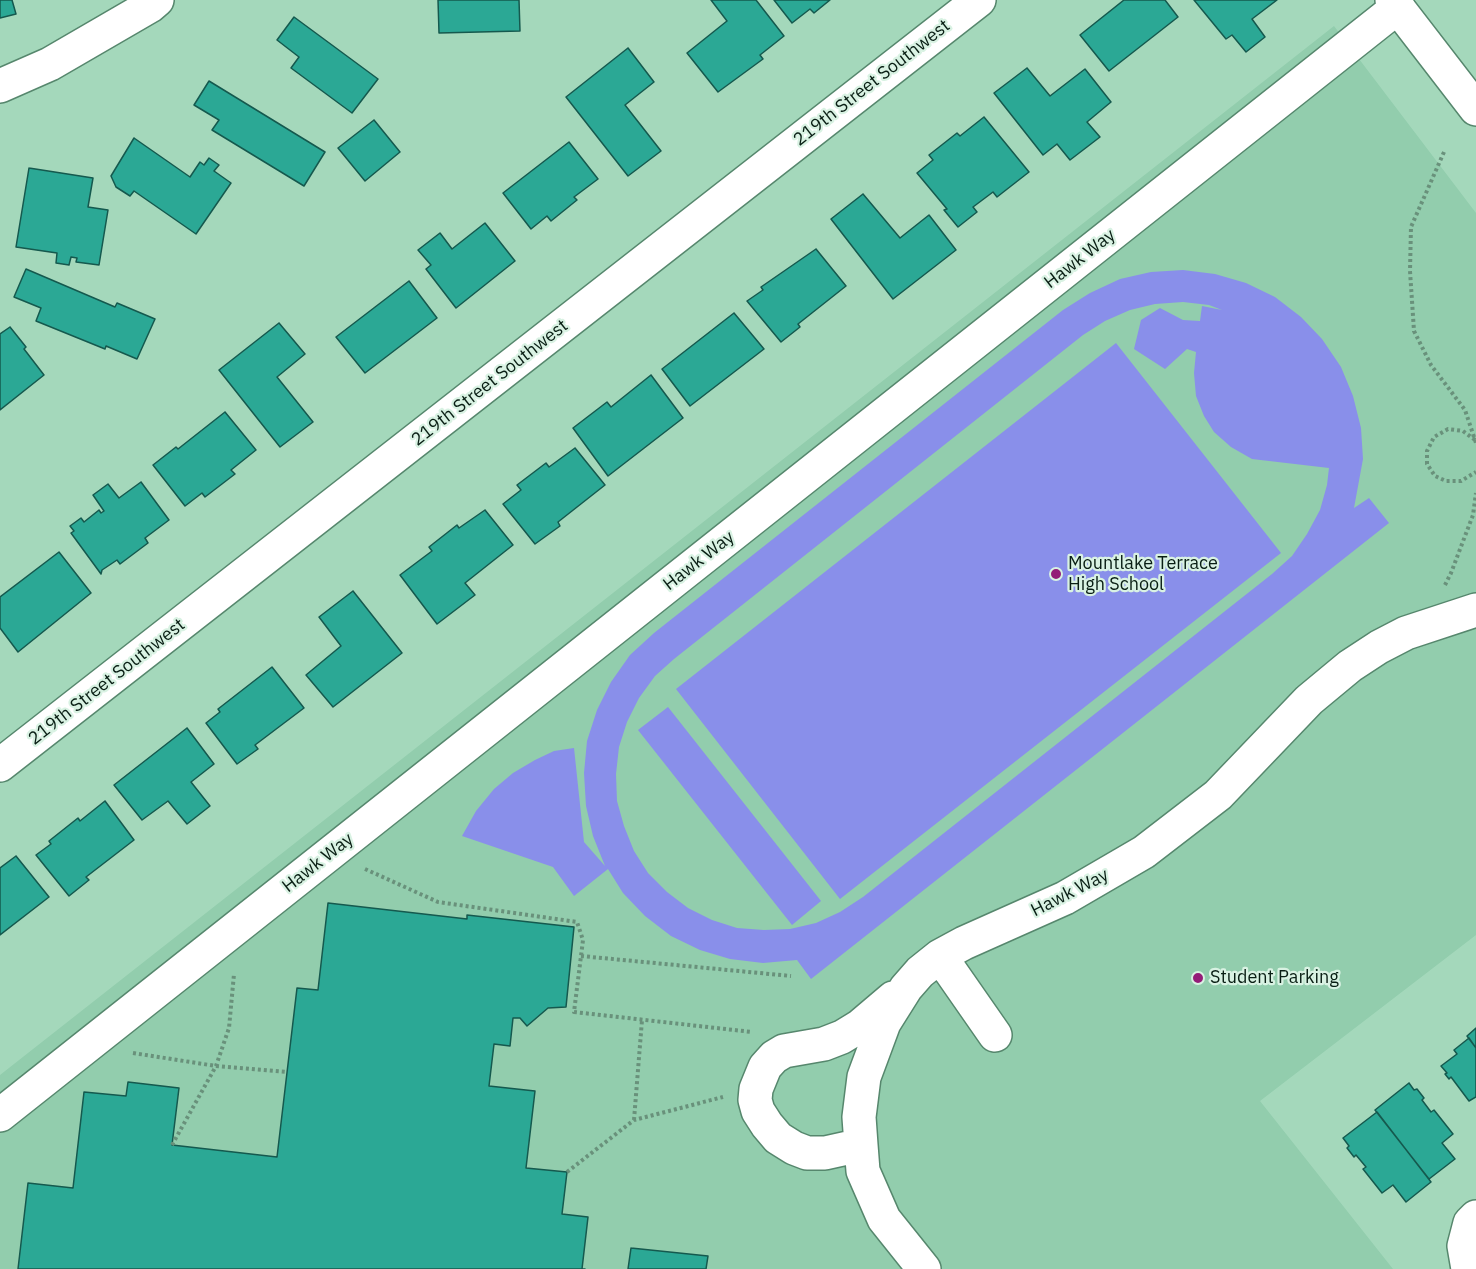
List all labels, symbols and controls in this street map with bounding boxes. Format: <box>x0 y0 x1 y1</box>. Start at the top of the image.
street label: 219th Street Southwest <box>789 15 955 151</box>
street label: Hawk Way <box>1040 225 1120 293</box>
street label: 219th Street Southwest <box>407 315 573 451</box>
street label: Hawk Way <box>659 527 739 595</box>
place label: Mountlake Terrace High School <box>1068 553 1218 596</box>
marker: Mountlake Terrace High School <box>1049 567 1063 581</box>
street label: 219th Street Southwest <box>24 614 190 750</box>
street label: Hawk Way <box>278 829 358 897</box>
street label: Hawk Way <box>1028 864 1112 922</box>
place label: Student Parking <box>1210 967 1339 989</box>
marker: Student Parking <box>1191 971 1205 985</box>

